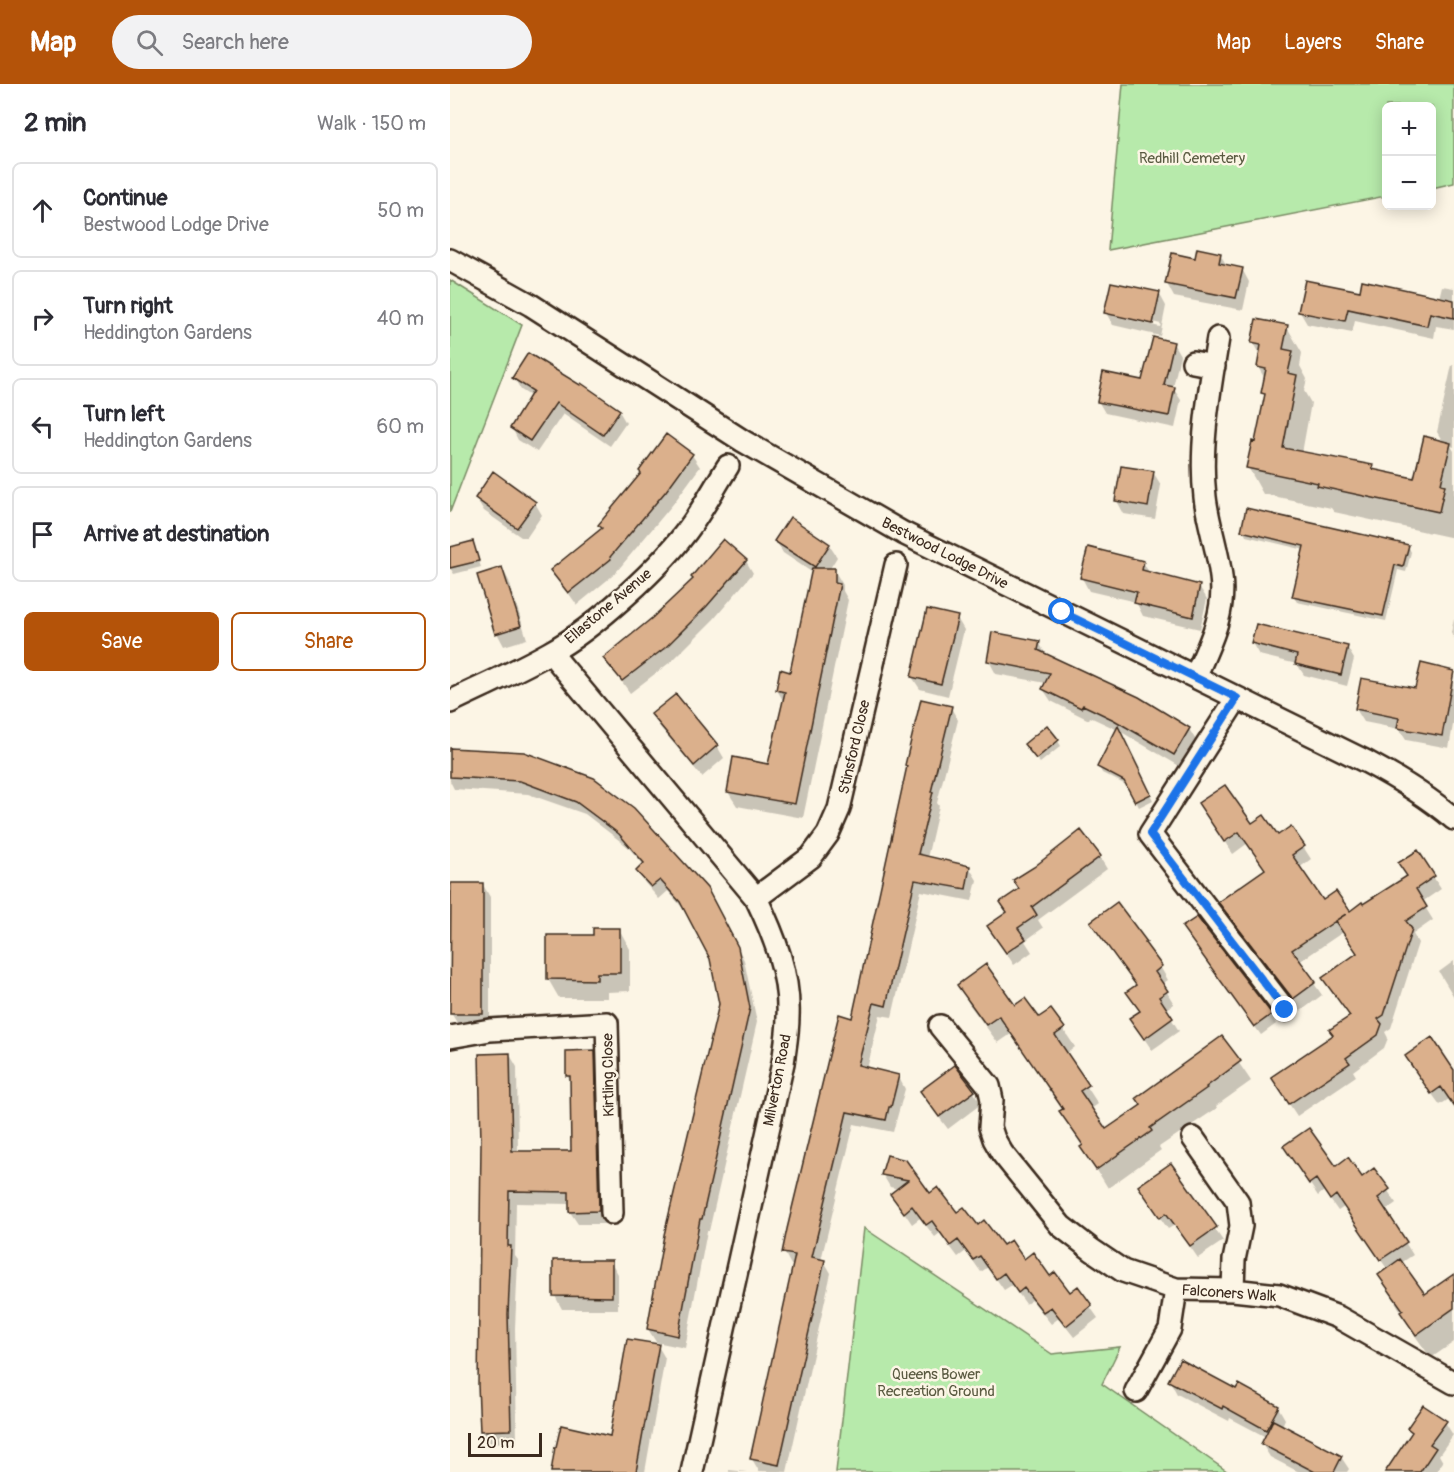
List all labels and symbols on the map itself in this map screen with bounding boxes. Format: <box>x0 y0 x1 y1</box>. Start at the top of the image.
park label: Redhill Cemetery <box>1139 149 1246 168</box>
street label: Bestwood Lodge Drive <box>878 513 1012 594</box>
street label: Ellastone Avenue <box>561 564 656 648</box>
route start <box>1048 598 1074 624</box>
street label: Stinsford Close <box>834 698 875 796</box>
route end <box>1271 996 1297 1022</box>
street label: Kirtling Close <box>598 1032 619 1117</box>
street label: Milverton Road <box>759 1032 796 1128</box>
street label: Falconers Walk <box>1181 1281 1278 1306</box>
park label: Queens Bower Recreation Ground <box>877 1365 995 1401</box>
scale bar <box>468 1430 542 1458</box>

